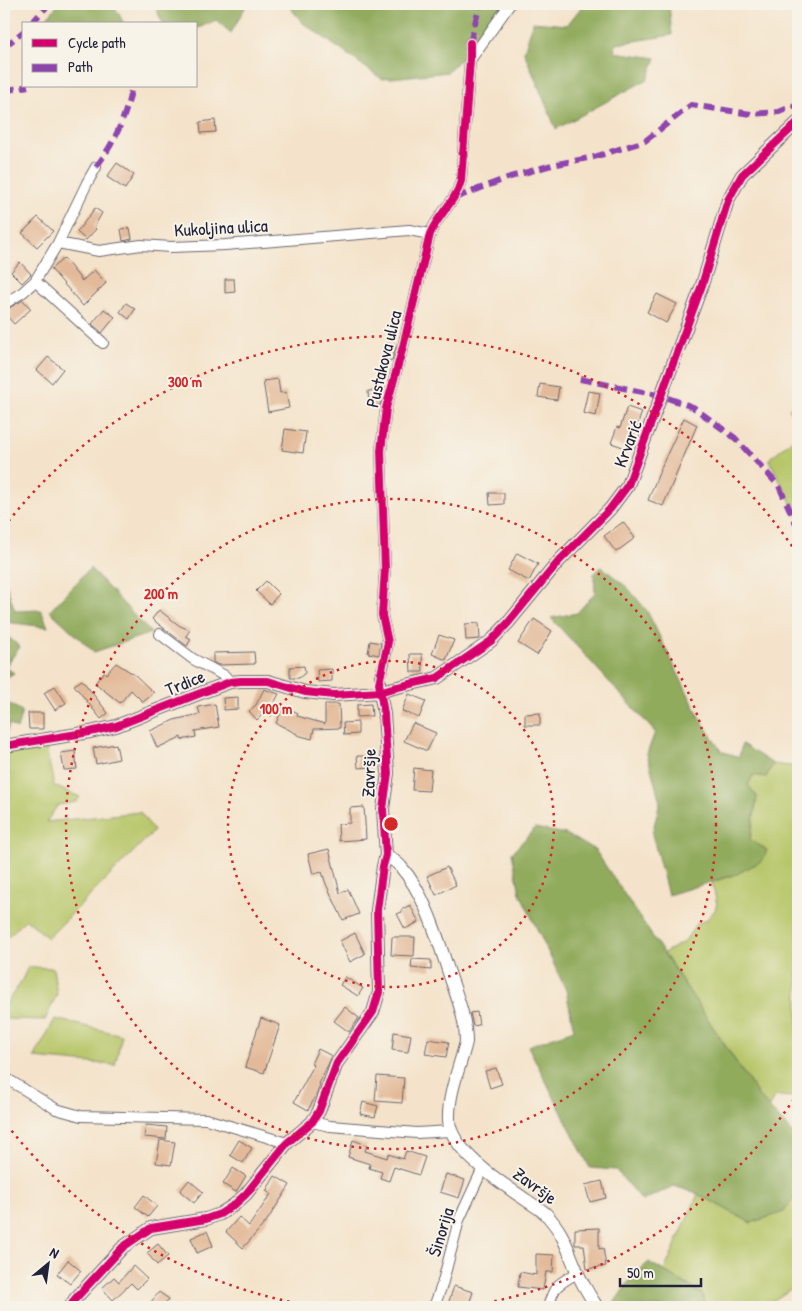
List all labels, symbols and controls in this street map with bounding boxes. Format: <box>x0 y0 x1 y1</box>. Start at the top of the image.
legend <box>22 22 198 88</box>
text: Cycle path <box>68 32 126 53</box>
text: Path <box>68 56 93 77</box>
street label: Kukoljina ulica <box>173 213 268 242</box>
street label: Pustakova ulica <box>359 308 408 410</box>
text: 300 m <box>168 371 202 392</box>
street label: Krvarić <box>607 417 648 471</box>
text: 200 m <box>144 583 178 604</box>
street label: Trdice <box>161 663 208 702</box>
text: 100 m <box>260 698 292 719</box>
street label: Završje <box>355 748 382 798</box>
centre of rings <box>382 815 400 833</box>
street label: Završje <box>508 1161 562 1210</box>
street label: Šinorija <box>421 1204 460 1259</box>
north arrow <box>22 1238 72 1288</box>
text: N <box>47 1242 63 1263</box>
scale bar <box>620 1256 701 1288</box>
text: 50 m <box>627 1262 654 1283</box>

